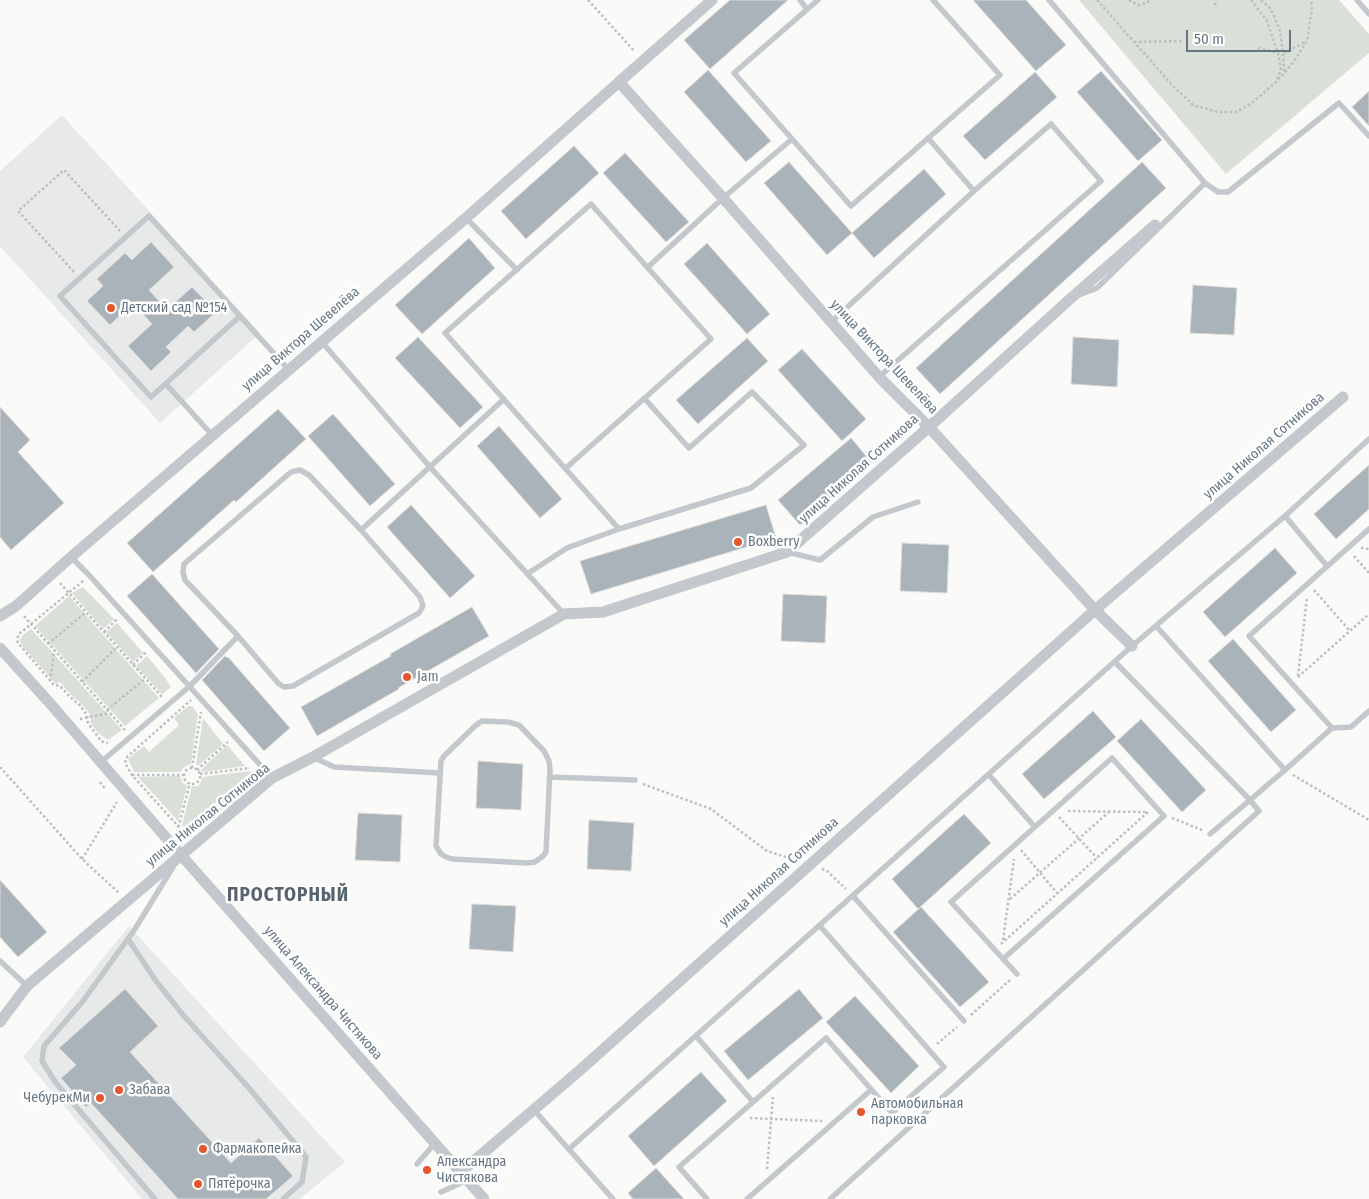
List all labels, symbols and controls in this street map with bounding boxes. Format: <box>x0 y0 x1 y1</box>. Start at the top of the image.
scale bar <box>1189 20 1294 52</box>
text: 50 m <box>1194 30 1224 48</box>
street label: улица Виктора Шевелёва <box>239 283 363 395</box>
street label: улица Виктора Шевелёва <box>827 296 941 418</box>
place label: Детский сад №154 <box>121 300 227 316</box>
marker: Детский сад №154 <box>105 302 117 314</box>
street label: улица Николая Сотникова <box>1200 389 1328 503</box>
street label: улица Николая Сотникова <box>796 411 922 527</box>
place label: Boxberry <box>748 534 799 550</box>
marker: Boxberry <box>732 536 744 548</box>
place label: Jam <box>417 669 438 685</box>
marker: Jam <box>401 671 413 683</box>
street label: улица Николая Сотникова <box>143 760 273 870</box>
street label: улица Николая Сотникова <box>716 814 842 930</box>
district label: ПРОСТОРНЫЙ <box>226 885 350 907</box>
street label: улица Александра Чистякова <box>260 923 386 1063</box>
place label: Забава <box>129 1082 170 1098</box>
marker: Забава <box>113 1084 125 1096</box>
place label: ЧебурекМи <box>24 1090 90 1106</box>
marker: ЧебурекМи <box>94 1092 106 1104</box>
place label: Автомобильная парковка <box>871 1096 963 1128</box>
marker: Автомобильная парковка <box>855 1106 867 1118</box>
place label: Фармакопейка <box>213 1141 302 1157</box>
marker: Фармакопейка <box>197 1143 209 1155</box>
place label: Александра Чистякова <box>437 1154 506 1186</box>
marker: Александра Чистякова <box>421 1164 433 1176</box>
place label: Пятёрочка <box>208 1176 271 1192</box>
marker: Пятёрочка <box>192 1178 204 1190</box>

